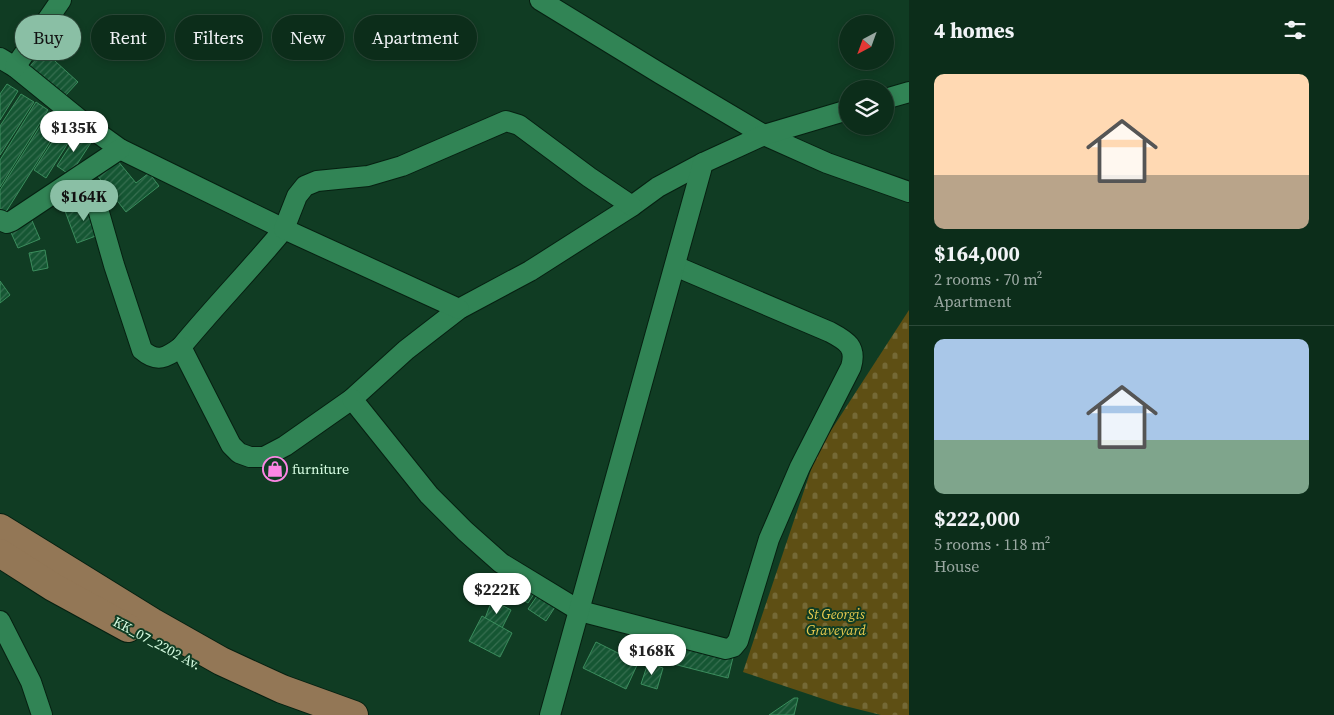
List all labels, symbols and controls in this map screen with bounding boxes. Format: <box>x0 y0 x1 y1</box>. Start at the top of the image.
chip: Buy <box>15 15 81 60</box>
chip: Rent <box>91 15 165 60</box>
chip: Filters <box>175 15 262 60</box>
chip: New <box>272 15 344 60</box>
chip: Apartment <box>354 15 477 60</box>
north arrow <box>839 15 894 70</box>
map controls <box>839 15 894 135</box>
text: 4 homes <box>934 16 1014 45</box>
icon: filters <box>1281 16 1309 44</box>
button: layers <box>839 80 894 135</box>
icon: home <box>1077 106 1167 196</box>
pin: $135K <box>39 110 109 153</box>
text: $135K <box>51 116 97 138</box>
pin: $164K <box>49 180 119 222</box>
text: $164K <box>61 185 107 207</box>
text: $164,000 <box>934 239 1020 268</box>
text: 2 rooms · 70 m² <box>934 268 1042 290</box>
text: Apartment <box>934 290 1011 312</box>
icon: home <box>1077 372 1167 462</box>
shop icon: furniture <box>262 456 288 482</box>
place label: furniture <box>292 459 349 479</box>
text: $222,000 <box>934 504 1020 533</box>
text: 5 rooms · 118 m² <box>934 533 1050 555</box>
text: House <box>934 555 979 577</box>
pin: $222K <box>462 572 532 615</box>
text: $222K <box>474 578 520 600</box>
park label: St Georgis Graveyard <box>806 604 866 640</box>
street label: KK_07_2202 Av. <box>110 611 204 675</box>
pin: $168K <box>617 634 687 676</box>
text: $168K <box>629 639 675 661</box>

